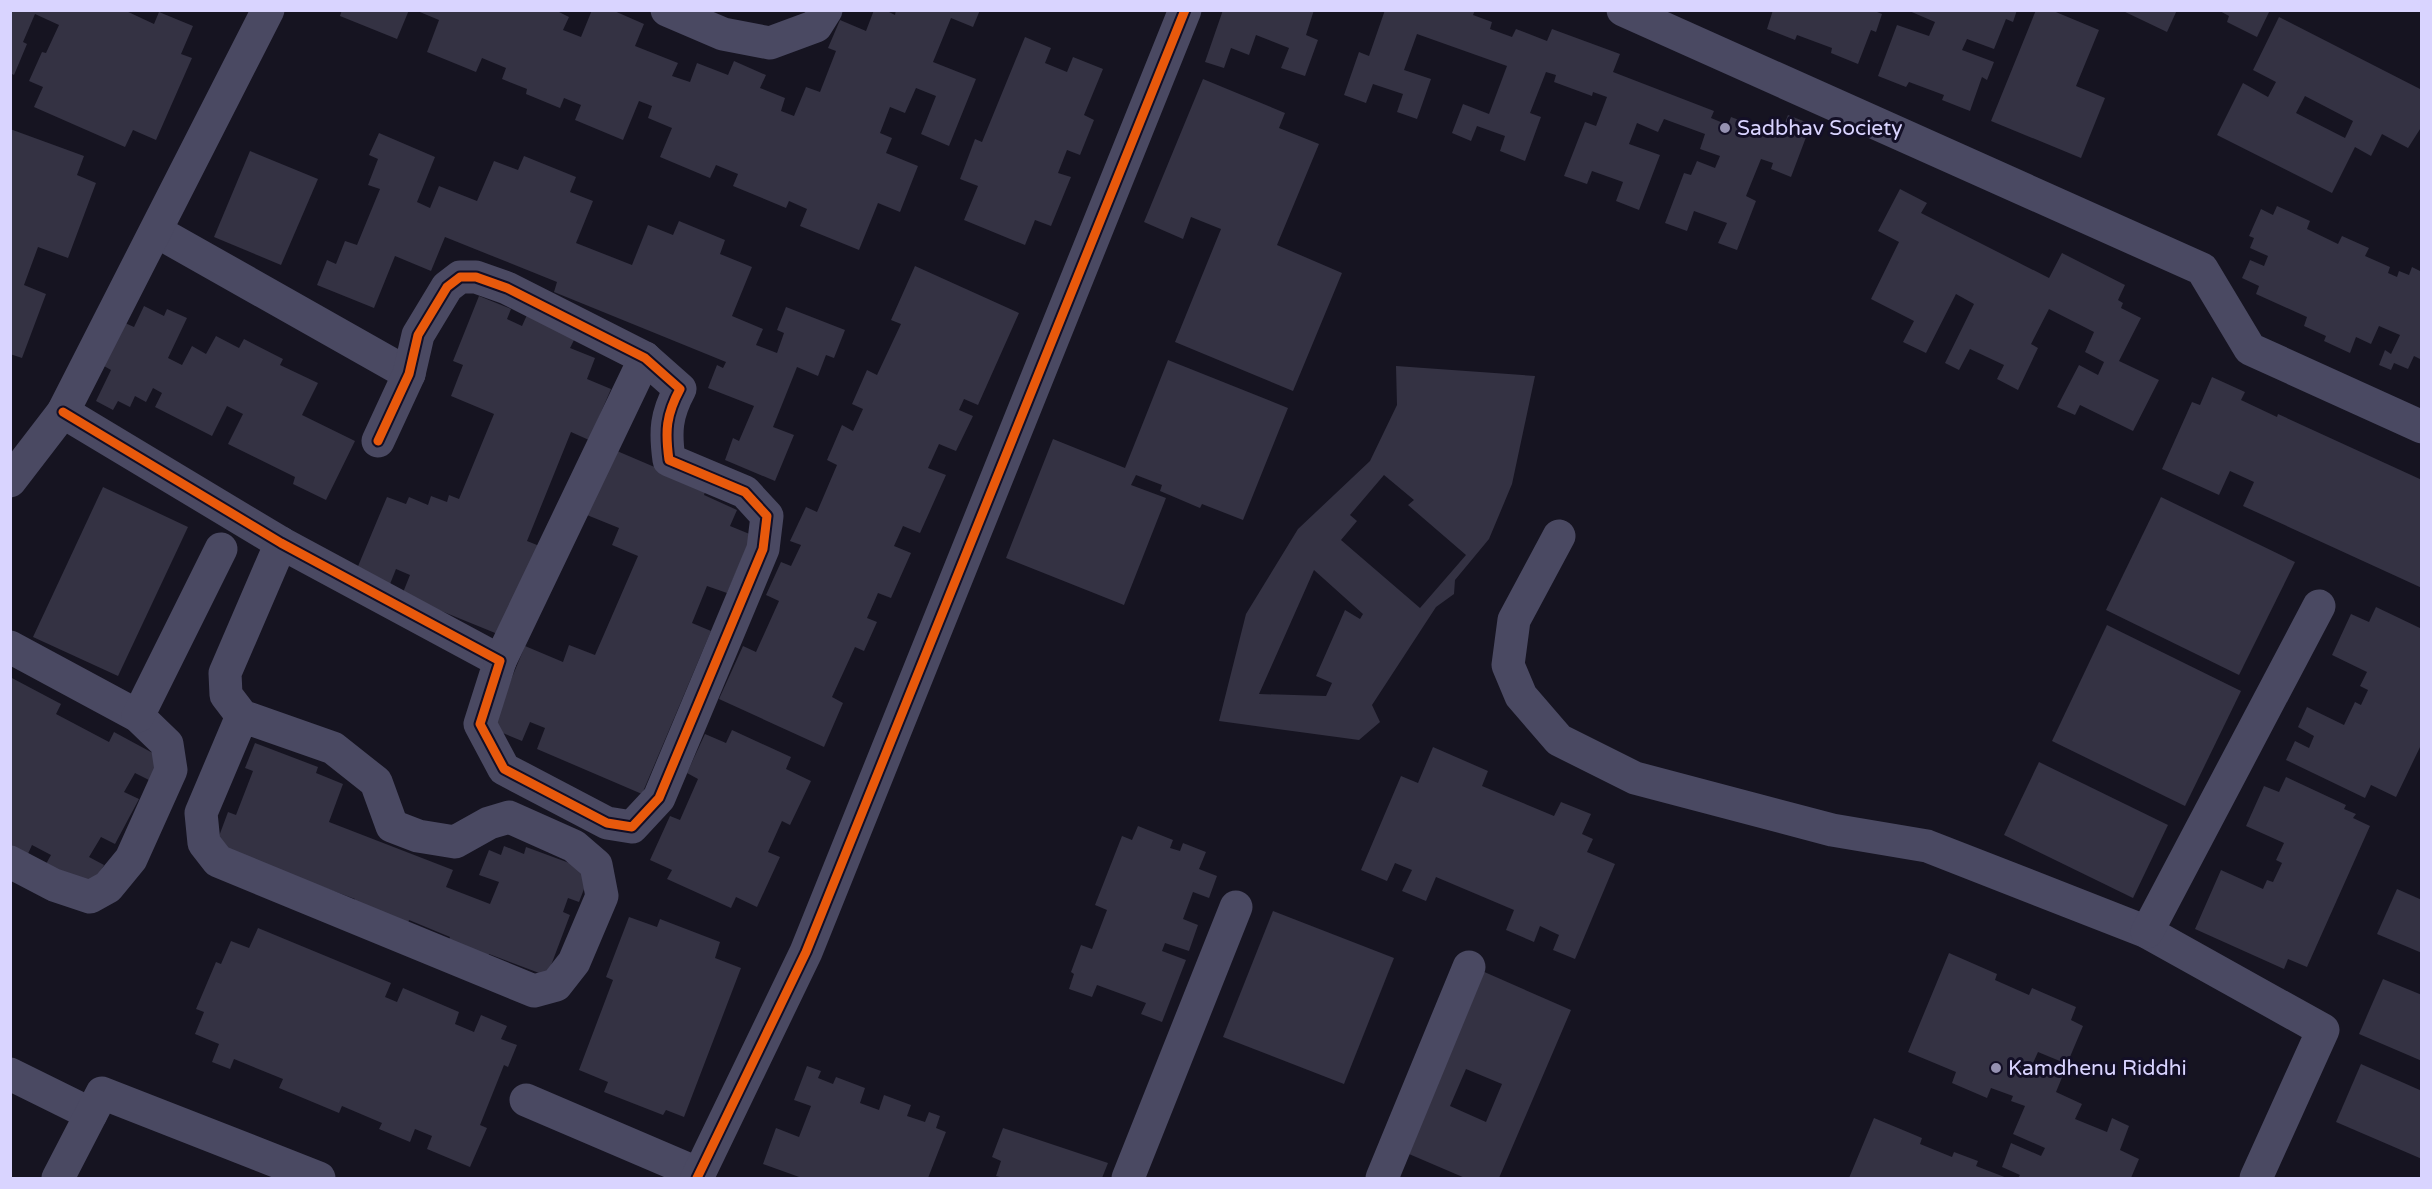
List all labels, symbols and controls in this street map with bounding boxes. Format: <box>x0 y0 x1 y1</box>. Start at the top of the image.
place label: Sadbhav Society <box>1737 116 1902 141</box>
marker: Sadbhav Society <box>1718 121 1732 135</box>
place label: Kamdhenu Riddhi <box>2008 1056 2187 1081</box>
marker: Kamdhenu Riddhi <box>1989 1061 2003 1075</box>

